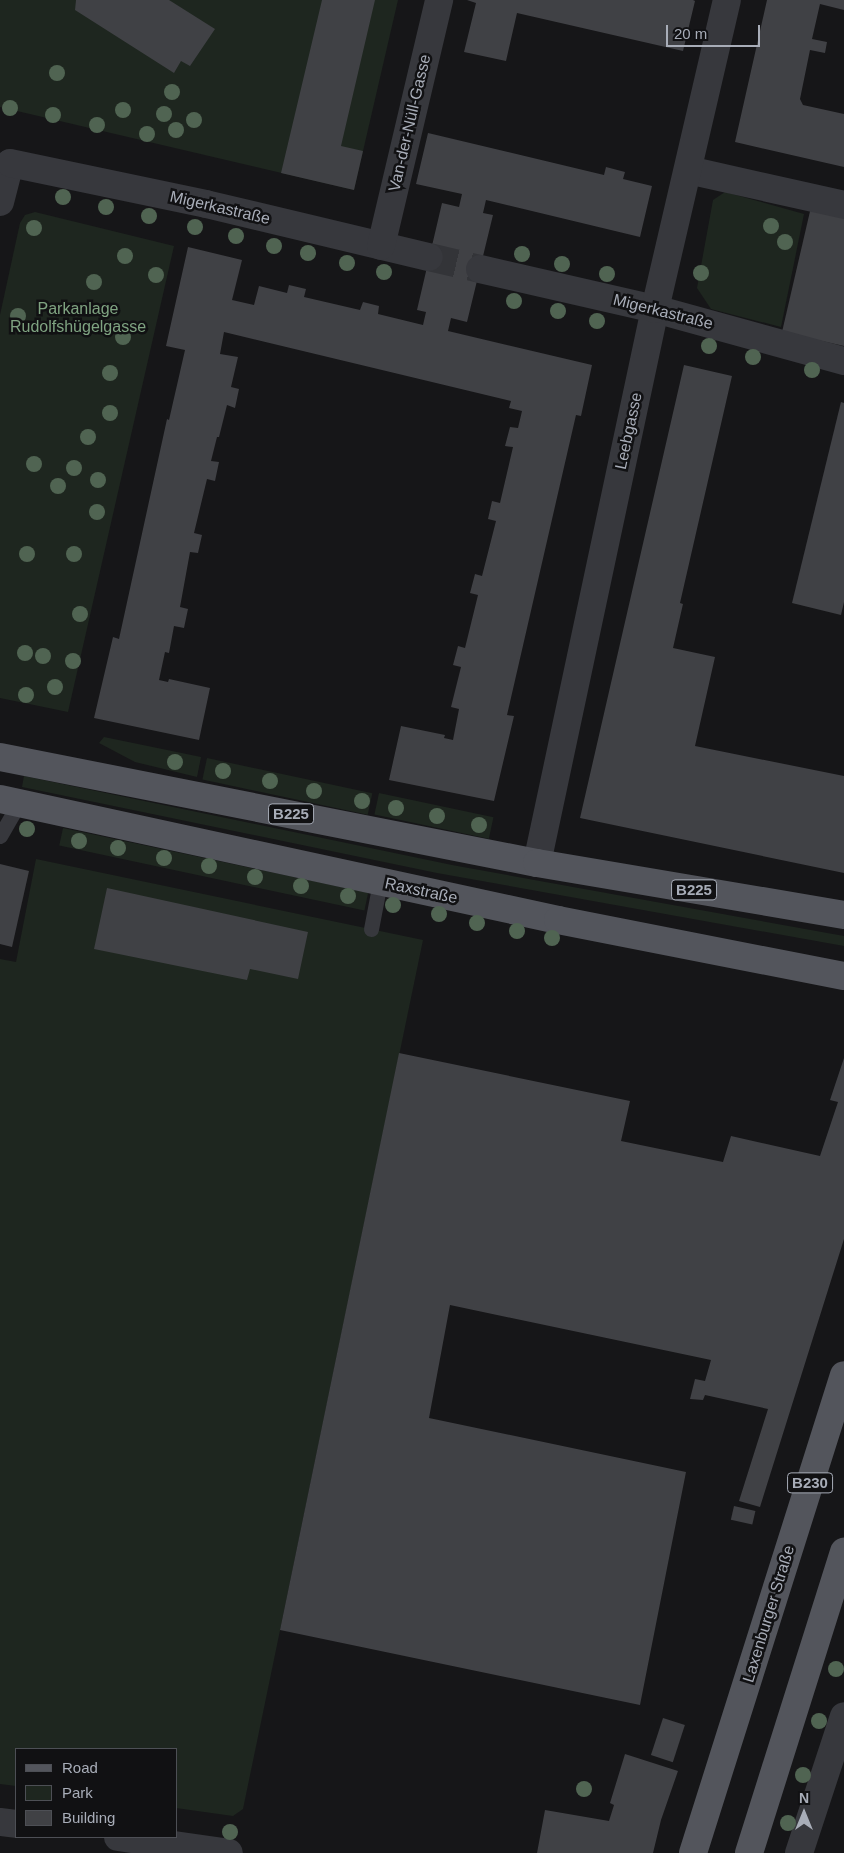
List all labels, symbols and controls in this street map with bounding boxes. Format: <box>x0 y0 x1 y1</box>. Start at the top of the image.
scale bar <box>669 15 763 47</box>
text: 20 m <box>674 25 707 42</box>
street label: Van-der-Nüll-Gasse <box>385 53 435 193</box>
street label: Migerkastraße <box>168 187 272 229</box>
street label: Migerkastraße <box>611 290 715 334</box>
park label: Parkanlage Rudolfshügelgasse <box>10 299 146 337</box>
street label: Leebgasse <box>611 391 647 471</box>
road number: B225 <box>267 802 315 826</box>
street label: Raxstraße <box>383 874 459 908</box>
road number: B225 <box>670 878 718 902</box>
road number: B230 <box>786 1470 834 1496</box>
street label: Laxenburger Straße <box>739 1543 799 1685</box>
legend <box>15 1748 178 1838</box>
text: Road <box>62 1759 98 1776</box>
text: Park <box>62 1784 93 1801</box>
north arrow <box>779 1788 829 1838</box>
text: N <box>799 1790 809 1806</box>
text: Building <box>62 1809 115 1826</box>

